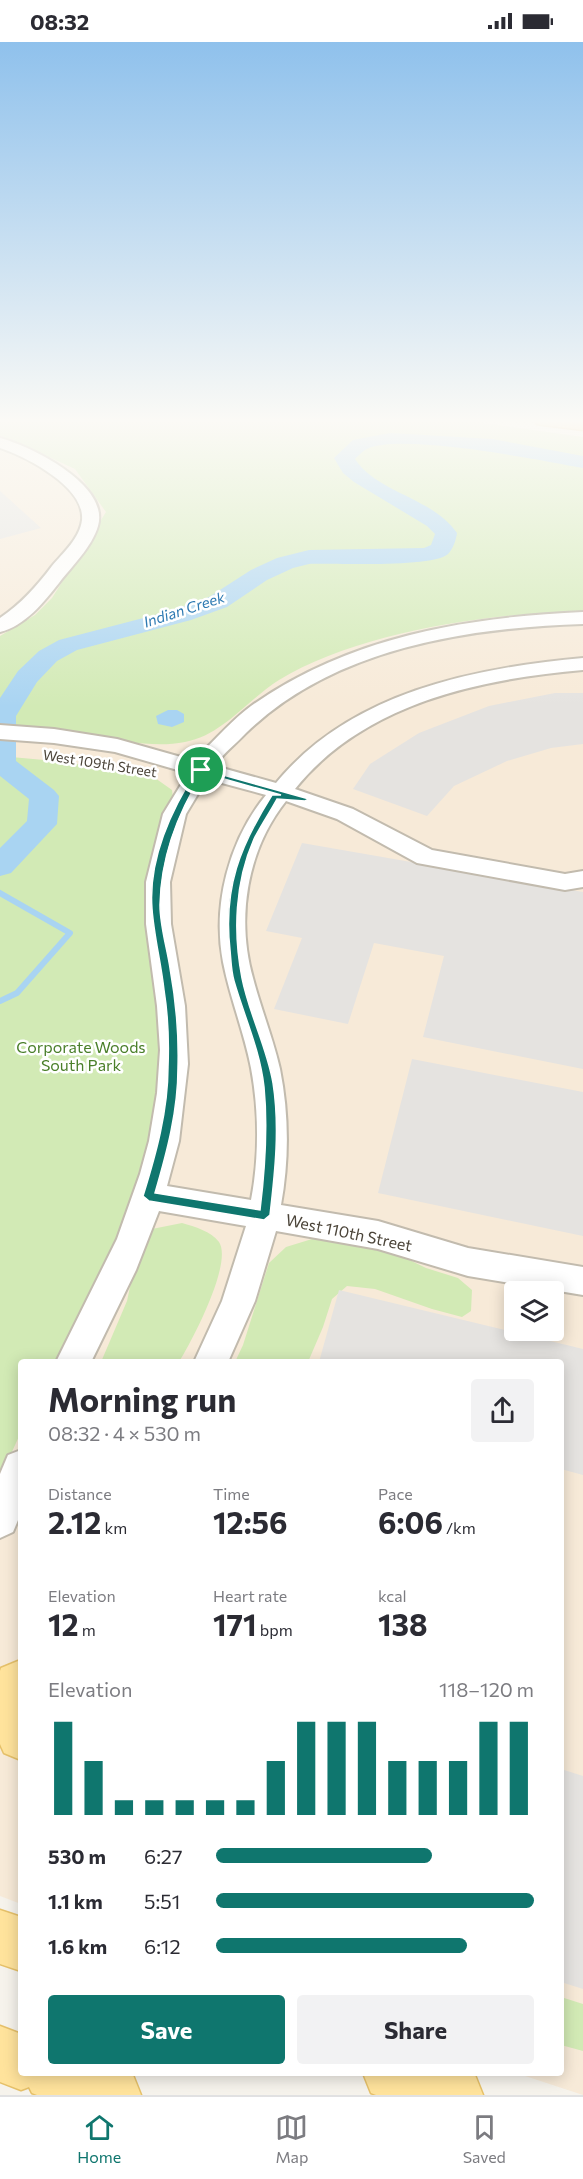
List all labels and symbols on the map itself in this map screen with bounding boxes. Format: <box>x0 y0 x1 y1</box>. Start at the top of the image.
water label: Indian Creek <box>141 587 228 631</box>
pin <box>175 744 226 795</box>
street label: West 109th Street <box>42 746 158 780</box>
park label: Corporate Woods South Park <box>16 1037 146 1074</box>
street label: West 110th Street <box>284 1209 414 1255</box>

